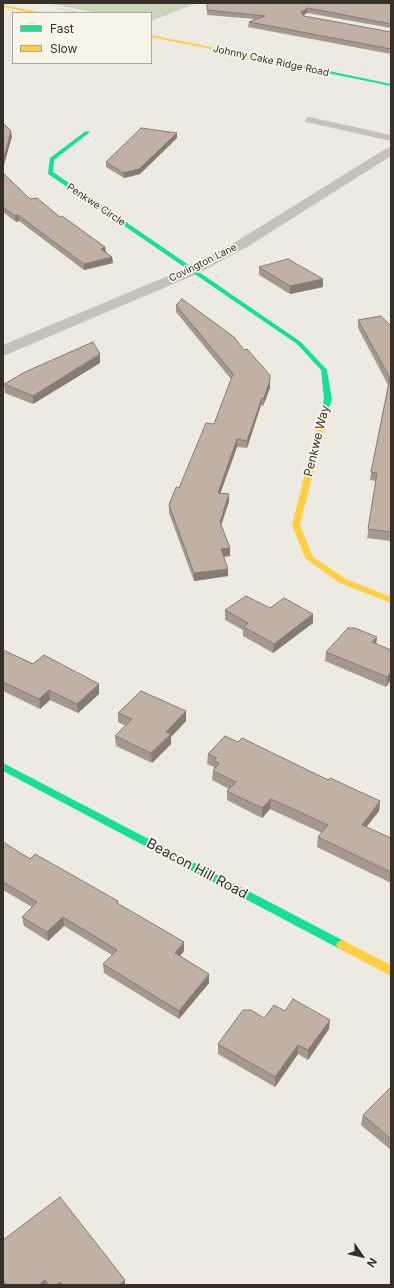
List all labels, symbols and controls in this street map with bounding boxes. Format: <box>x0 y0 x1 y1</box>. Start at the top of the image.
legend <box>12 12 152 64</box>
text: Fast <box>50 21 74 36</box>
text: Slow <box>50 41 77 56</box>
street label: Johnny Cake Ridge Road <box>212 43 330 79</box>
street label: Penkwe Circle <box>65 181 127 229</box>
street label: Covington Lane <box>167 241 239 285</box>
street label: Penkwe Way <box>301 404 333 478</box>
street label: Beacon Hill Road <box>144 835 250 903</box>
north arrow <box>342 1236 382 1276</box>
text: N <box>364 1255 380 1270</box>

